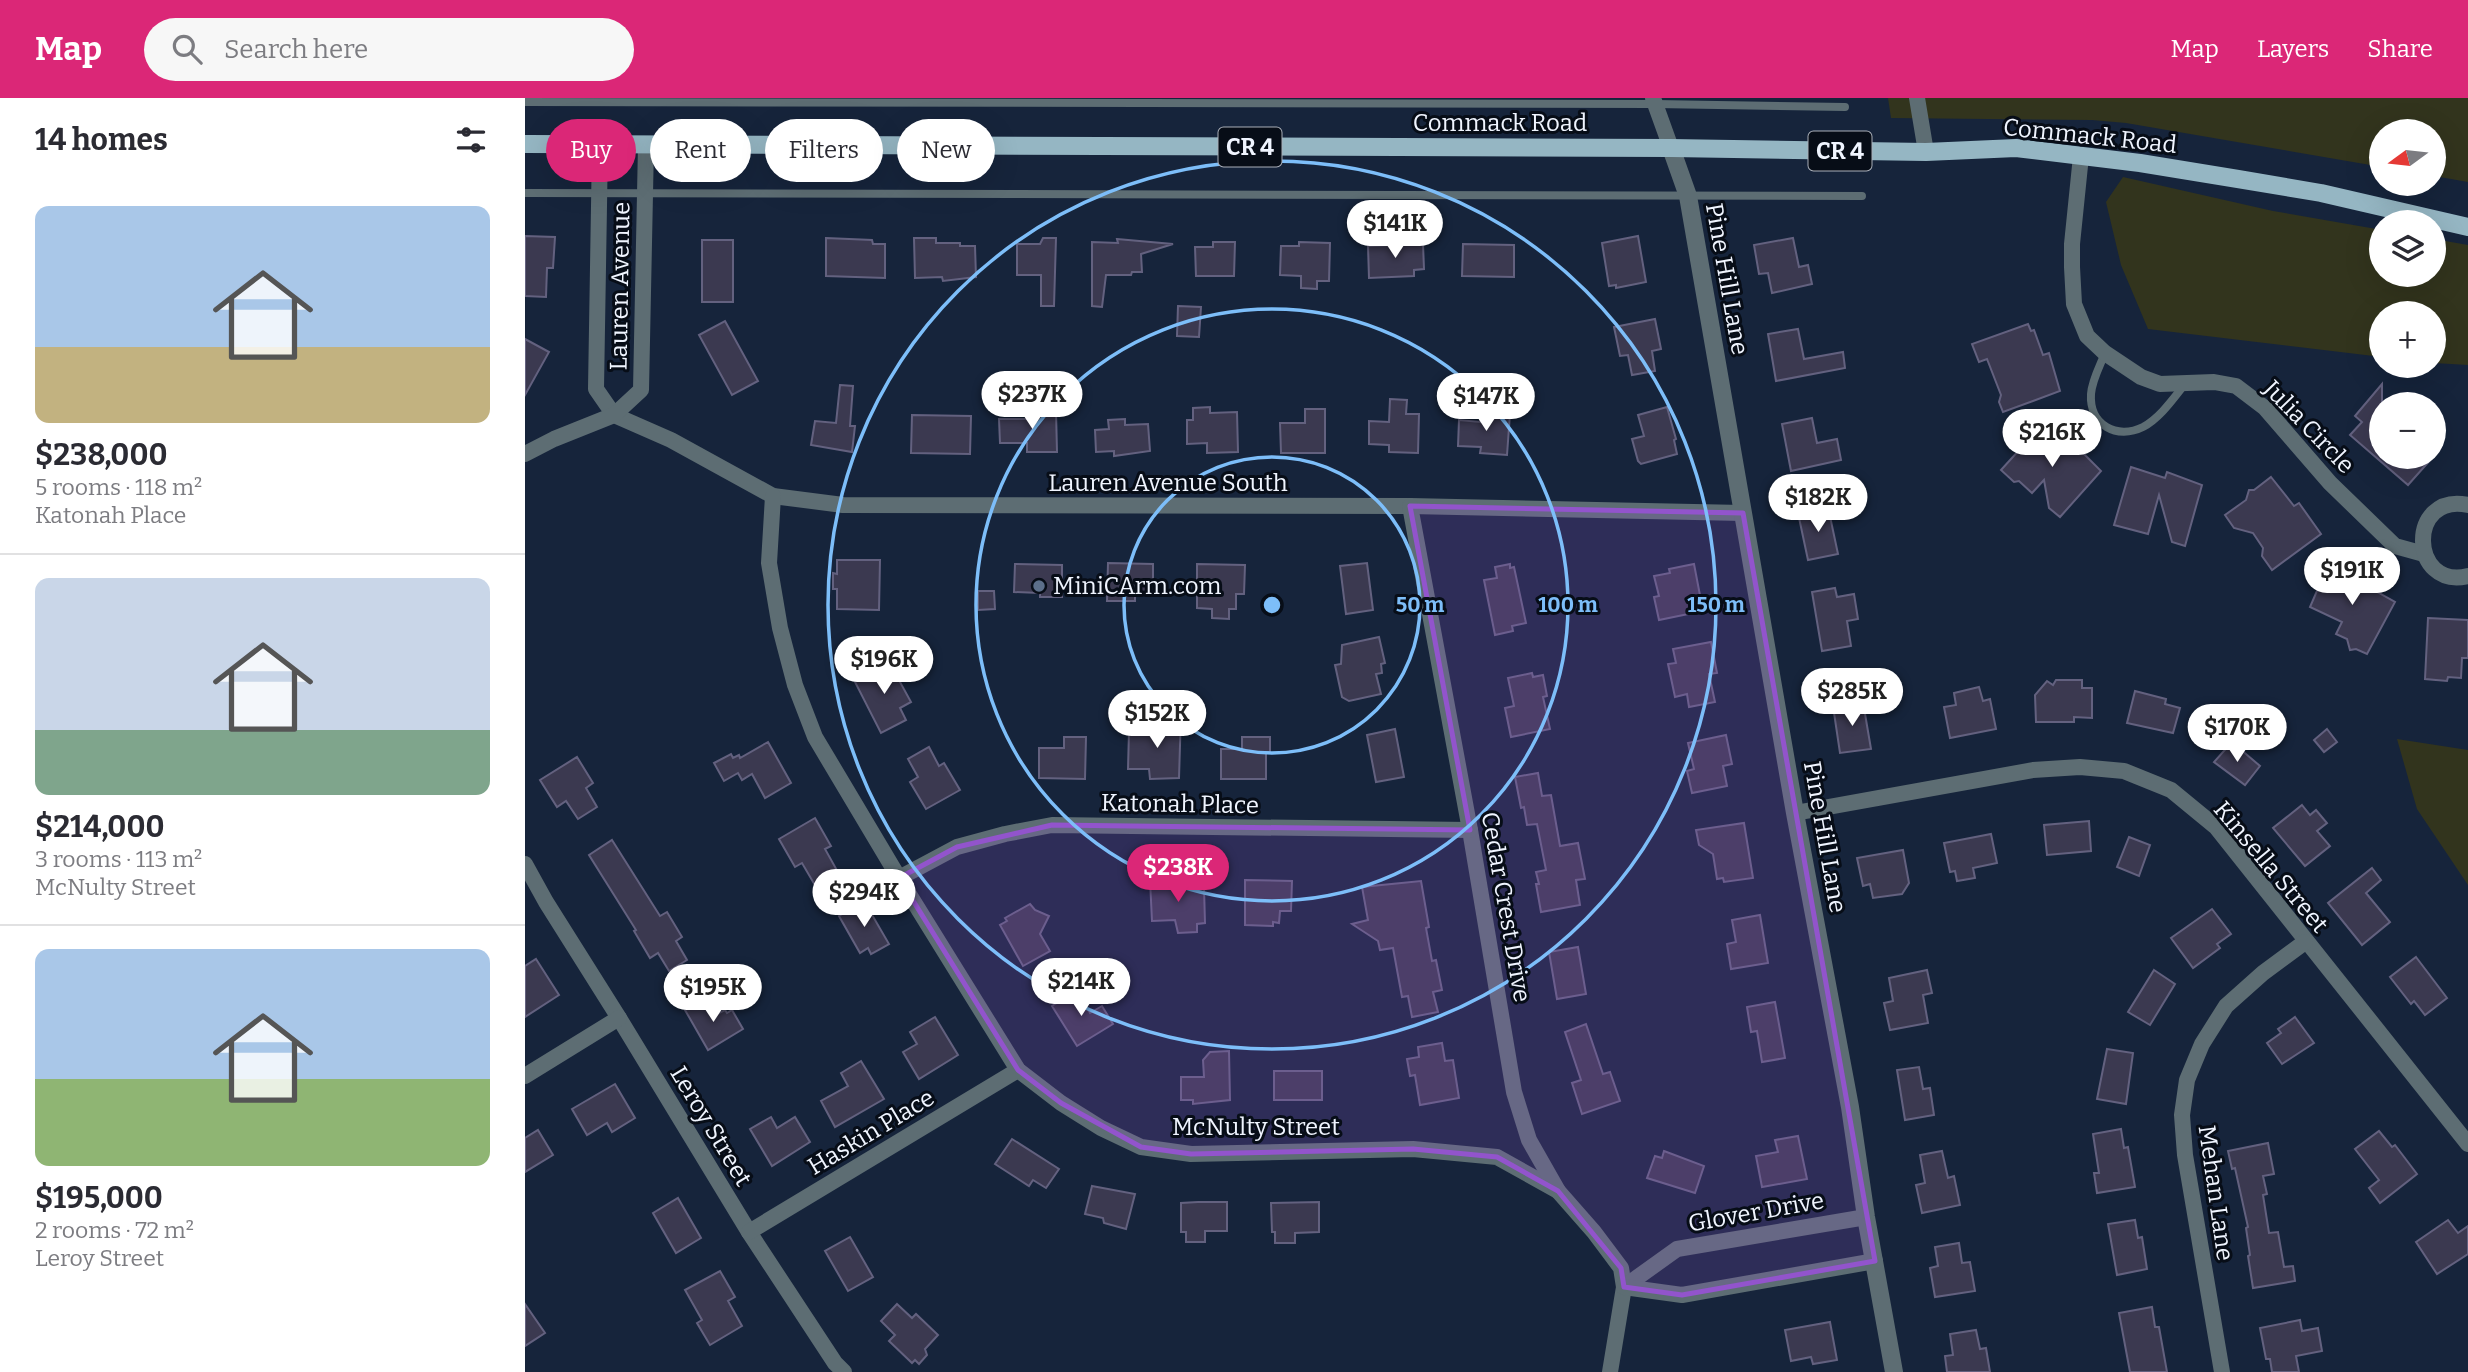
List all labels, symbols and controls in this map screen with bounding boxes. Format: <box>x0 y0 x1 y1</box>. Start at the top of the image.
search box <box>144 18 634 81</box>
text: Map <box>35 29 102 69</box>
icon: search <box>168 30 206 68</box>
text: Search here <box>224 34 368 65</box>
text: Map <box>2171 35 2219 63</box>
text: Layers <box>2257 35 2329 63</box>
text: Share <box>2367 35 2433 63</box>
street label: Commack Road <box>1413 109 1587 137</box>
street label: Commack Road <box>2002 113 2178 159</box>
chip: Buy <box>546 119 636 182</box>
chip: Rent <box>650 119 751 182</box>
chip: Filters <box>765 119 883 182</box>
chip: New <box>897 119 995 182</box>
north arrow <box>2369 119 2447 196</box>
map controls <box>2369 119 2446 469</box>
icon: filters <box>452 121 490 159</box>
text: 14 homes <box>35 122 168 158</box>
road number: CR 4 <box>1219 128 1281 166</box>
road number: CR 4 <box>1809 132 1871 170</box>
pin: $141K <box>1346 200 1444 260</box>
street label: Pine Hill Lane <box>1700 201 1754 357</box>
street label: Lauren Avenue <box>605 202 635 370</box>
text: $141K <box>1363 209 1427 237</box>
button: layers <box>2369 210 2446 287</box>
icon: home <box>200 252 326 378</box>
button: + <box>2369 301 2446 378</box>
pin: $237K <box>983 372 1081 431</box>
pin: $147K <box>1437 374 1535 433</box>
street label: Julia Circle <box>2257 374 2360 479</box>
text: $237K <box>997 380 1067 408</box>
text: $147K <box>1453 382 1519 410</box>
button: − <box>2369 392 2446 469</box>
pin: $216K <box>2003 410 2101 469</box>
text: $216K <box>2019 418 2085 446</box>
text: $238,000 <box>35 437 168 473</box>
street label: Lauren Avenue South <box>1048 469 1288 497</box>
text: 5 rooms · 118 m² <box>35 473 202 501</box>
pin: $182K <box>1769 474 1867 534</box>
text: $182K <box>1784 483 1852 511</box>
text: Katonah Place <box>35 501 186 529</box>
pin: $191K <box>2303 547 2401 607</box>
text: $191K <box>2320 556 2384 584</box>
place label: MiniCArm.com <box>1053 572 1221 600</box>
marker: MiniCArm.com <box>1031 578 1047 594</box>
text: 50 m <box>1396 592 1444 618</box>
text: 100 m <box>1538 592 1598 618</box>
text: 150 m <box>1687 592 1745 618</box>
centre of rings <box>1260 593 1284 617</box>
icon: home <box>200 624 326 750</box>
pin: $196K <box>835 636 933 696</box>
text: $196K <box>850 645 918 673</box>
pin: $285K <box>1803 668 1901 728</box>
text: $285K <box>1817 677 1887 705</box>
pin: $152K <box>1108 690 1206 750</box>
text: $152K <box>1124 699 1190 727</box>
pin: $170K <box>2188 704 2286 764</box>
text: $170K <box>2204 713 2270 741</box>
street label: Pine Hill Lane <box>1798 759 1852 915</box>
street label: Katonah Place <box>1101 789 1259 819</box>
street label: Kinsella Street <box>2208 796 2334 939</box>
text: $214,000 <box>35 809 165 845</box>
street label: Cedar Crest Drive <box>1476 810 1536 1004</box>
pin: $238K <box>1129 844 1227 904</box>
text: 3 rooms · 113 m² <box>35 845 202 873</box>
text: $238K <box>1143 853 1213 881</box>
pin: $294K <box>815 870 913 929</box>
text: McNulty Street <box>35 873 196 901</box>
text: $294K <box>828 878 900 906</box>
pin: $214K <box>1032 958 1130 1018</box>
pin: $195K <box>664 964 762 1024</box>
text: $214K <box>1047 967 1115 995</box>
text: $195K <box>680 973 746 1001</box>
icon: home <box>200 995 326 1121</box>
street label: Leroy Street <box>664 1061 758 1191</box>
street label: Haskin Place <box>803 1083 939 1181</box>
street label: McNulty Street <box>1172 1113 1340 1141</box>
street label: Mehan Lane <box>2193 1123 2239 1263</box>
text: $195,000 <box>35 1180 163 1216</box>
street label: Glover Drive <box>1686 1186 1826 1238</box>
text: 2 rooms · 72 m² <box>35 1216 194 1244</box>
text: Leroy Street <box>35 1244 164 1272</box>

